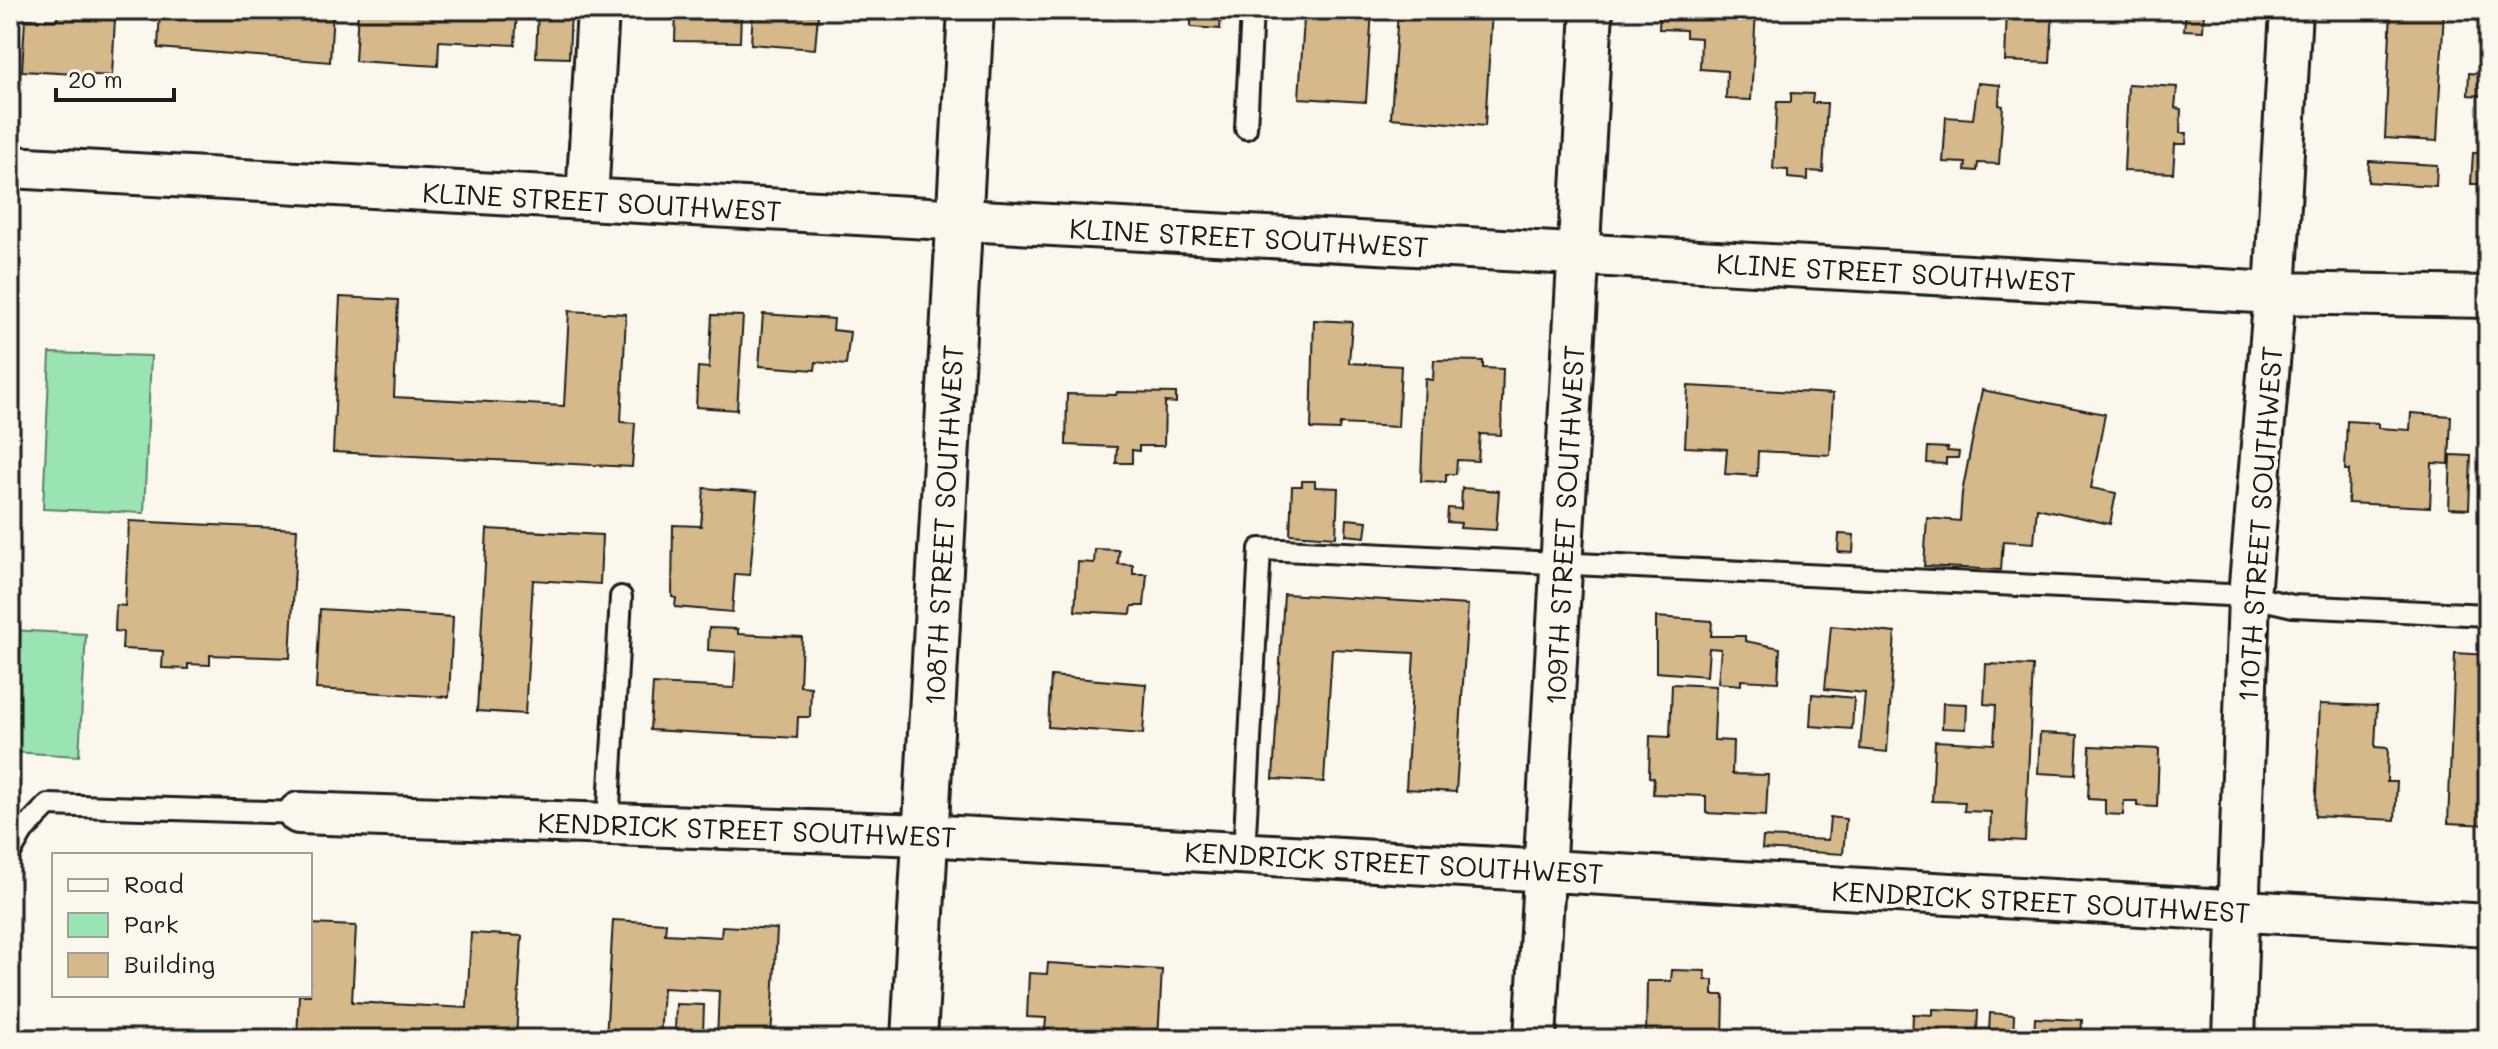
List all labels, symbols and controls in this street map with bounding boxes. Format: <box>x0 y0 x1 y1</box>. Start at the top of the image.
scale bar <box>56 52 174 102</box>
text: 20 m <box>68 63 123 94</box>
street label: KLINE STREET SOUTHWEST <box>421 174 783 228</box>
street label: KLINE STREET SOUTHWEST <box>1068 210 1430 264</box>
street label: KLINE STREET SOUTHWEST <box>1715 245 2077 299</box>
street label: 108TH STREET SOUTHWEST <box>916 344 970 706</box>
street label: 109TH STREET SOUTHWEST <box>1537 344 1591 706</box>
street label: 110TH STREET SOUTHWEST <box>2229 345 2289 703</box>
street label: KENDRICK STREET SOUTHWEST <box>537 804 957 854</box>
street label: KENDRICK STREET SOUTHWEST <box>1184 833 1604 891</box>
legend <box>52 853 312 997</box>
text: Road <box>124 868 184 899</box>
street label: KENDRICK STREET SOUTHWEST <box>1831 872 2251 930</box>
text: Park <box>124 908 178 939</box>
text: Building <box>124 948 215 979</box>

